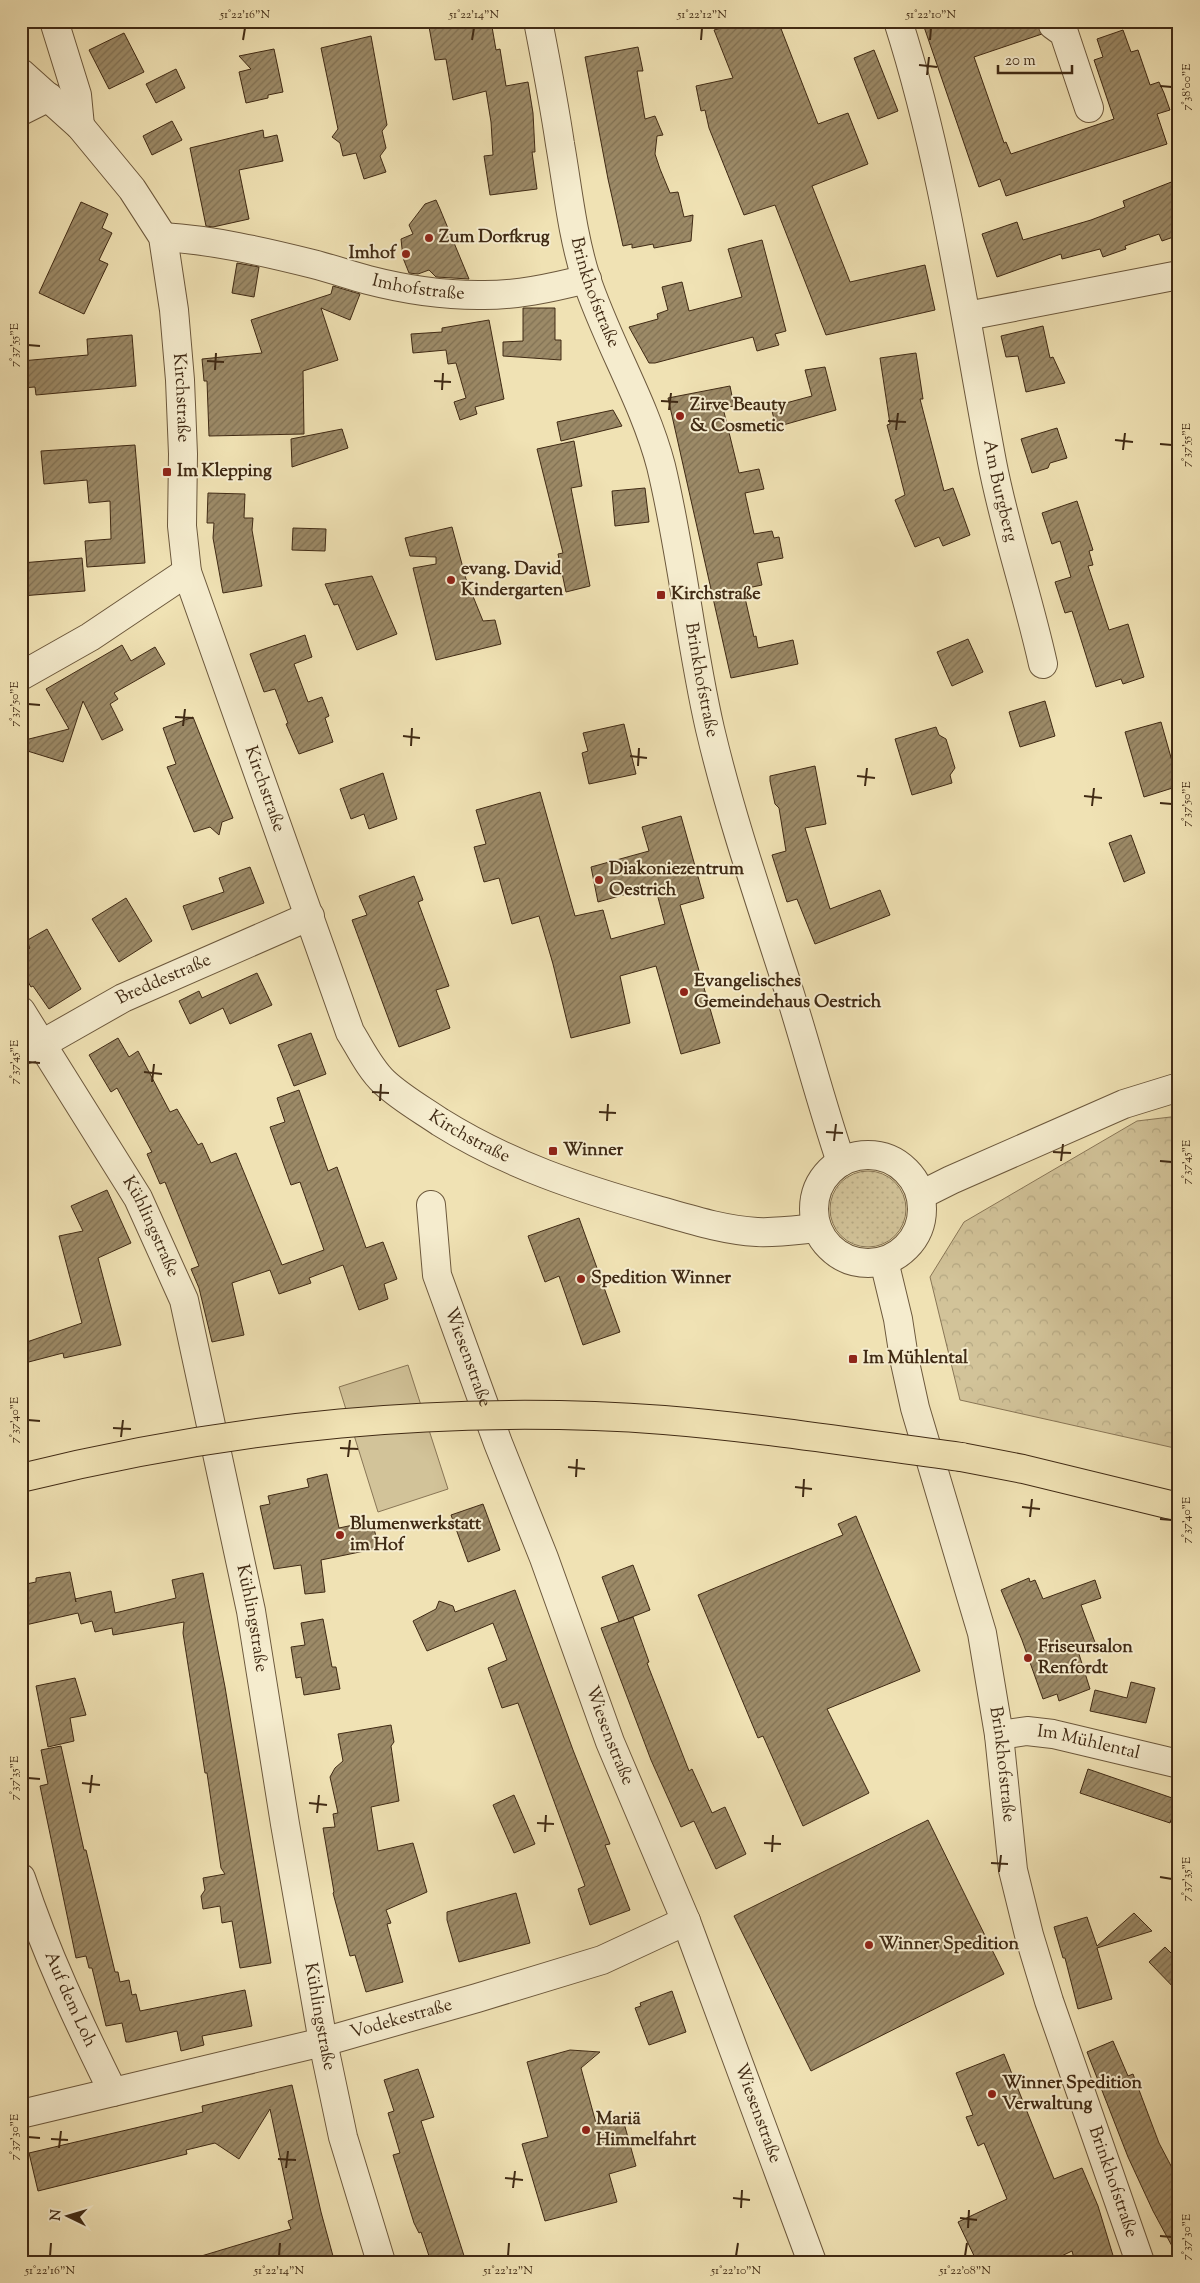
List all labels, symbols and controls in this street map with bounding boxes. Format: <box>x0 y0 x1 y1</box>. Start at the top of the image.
text: 51°22'16"N <box>219 6 270 24</box>
text: 51°22'14"N <box>448 6 499 24</box>
text: 51°22'12"N <box>676 6 727 24</box>
text: 51°22'10"N <box>905 6 956 24</box>
scale bar <box>998 42 1071 74</box>
text: 20 m <box>1005 51 1036 72</box>
text: 7°38'00"E <box>1178 63 1196 111</box>
place label: Zum Dorfkrug <box>439 225 550 251</box>
marker: Zum Dorfkrug <box>423 232 435 244</box>
street label: Brinkhofstraße <box>563 235 626 352</box>
place label: Imhof <box>349 241 398 267</box>
marker: Imhof <box>400 248 412 260</box>
street label: Imhofstraße <box>369 268 465 308</box>
text: 7°37'55"E <box>6 322 24 367</box>
street label: Kirchstraße <box>165 352 196 443</box>
place label: Zirve Beauty & Cosmetic <box>690 393 786 440</box>
marker: Zirve Beauty & Cosmetic <box>674 410 686 422</box>
text: 7°37'55"E <box>1178 422 1196 467</box>
street label: Am Burgberg <box>975 438 1024 545</box>
place label: Im Klepping <box>177 459 272 485</box>
marker: Im Klepping <box>161 466 173 478</box>
place label: evang. David Kindergarten <box>461 557 564 604</box>
marker: evang. David Kindergarten <box>445 574 457 586</box>
place label: Kirchstraße <box>671 582 761 608</box>
marker: Kirchstraße <box>655 589 667 601</box>
street label: Brinkhofstraße <box>677 621 725 740</box>
text: 7°37'50"E <box>6 680 24 727</box>
street label: Kirchstraße <box>237 743 291 836</box>
text: 7°37'50"E <box>1178 780 1196 827</box>
place label: Diakoniezentrum Oestrich <box>609 857 744 904</box>
marker: Diakoniezentrum Oestrich <box>593 874 605 886</box>
street label: Breddestraße <box>112 948 215 1012</box>
place label: Evangelisches Gemeindehaus Oestrich <box>694 969 882 1016</box>
marker: Evangelisches Gemeindehaus Oestrich <box>678 986 690 998</box>
text: 7°37'45"E <box>6 1039 24 1084</box>
street label: Kirchstraße <box>423 1105 514 1170</box>
place label: Winner <box>563 1138 624 1164</box>
text: 7°37'45"E <box>1178 1139 1196 1184</box>
marker: Winner <box>547 1145 559 1157</box>
street label: Kühlingstraße <box>115 1172 185 1282</box>
place label: Spedition Winner <box>591 1266 731 1292</box>
marker: Spedition Winner <box>575 1273 587 1285</box>
street label: Wiesenstraße <box>437 1304 497 1411</box>
place label: Im Mühlental <box>863 1346 969 1372</box>
marker: Im Mühlental <box>847 1353 859 1365</box>
text: 7°37'40"E <box>6 1396 24 1443</box>
text: 7°37'40"E <box>1178 1496 1196 1543</box>
place label: Blumenwerkstatt im Hof <box>350 1512 482 1559</box>
marker: Blumenwerkstatt im Hof <box>334 1529 346 1541</box>
street label: Kühlingstraße <box>228 1562 274 1674</box>
place label: Friseursalon Renfordt <box>1038 1635 1133 1682</box>
marker: Friseursalon Renfordt <box>1022 1652 1034 1664</box>
street label: Wiesenstraße <box>578 1682 640 1789</box>
street label: Brinkhofstraße <box>981 1705 1021 1824</box>
street label: Im Mühlental <box>1036 1719 1143 1767</box>
text: 7°37'35"E <box>6 1755 24 1800</box>
text: 7°37'35"E <box>1178 1856 1196 1901</box>
place label: Winner Spedition <box>879 1932 1019 1958</box>
marker: Winner Spedition <box>863 1939 875 1951</box>
street label: Auf dem Loh <box>37 1948 103 2052</box>
street label: Kühlingstraße <box>296 1961 342 2073</box>
street label: Vodekestraße <box>347 1993 455 2047</box>
street label: Wiesenstraße <box>727 2060 787 2167</box>
place label: Winner Spedition Verwaltung <box>1002 2071 1142 2118</box>
marker: Winner Spedition Verwaltung <box>986 2088 998 2100</box>
place label: Mariä Himmelfahrt <box>596 2107 697 2154</box>
text: 7°37'30"E <box>6 2113 24 2160</box>
street label: Brinkhofstraße <box>1081 2123 1144 2241</box>
marker: Mariä Himmelfahrt <box>580 2124 592 2136</box>
north arrow <box>42 2190 92 2240</box>
text: N <box>47 2209 67 2221</box>
text: 7°37'30"E <box>1178 2213 1196 2260</box>
text: 51°22'16"N <box>24 2262 75 2280</box>
text: 51°22'14"N <box>253 2262 304 2280</box>
text: 51°22'12"N <box>482 2262 533 2280</box>
text: 51°22'10"N <box>710 2262 761 2280</box>
text: 51°22'08"N <box>938 2262 991 2280</box>

